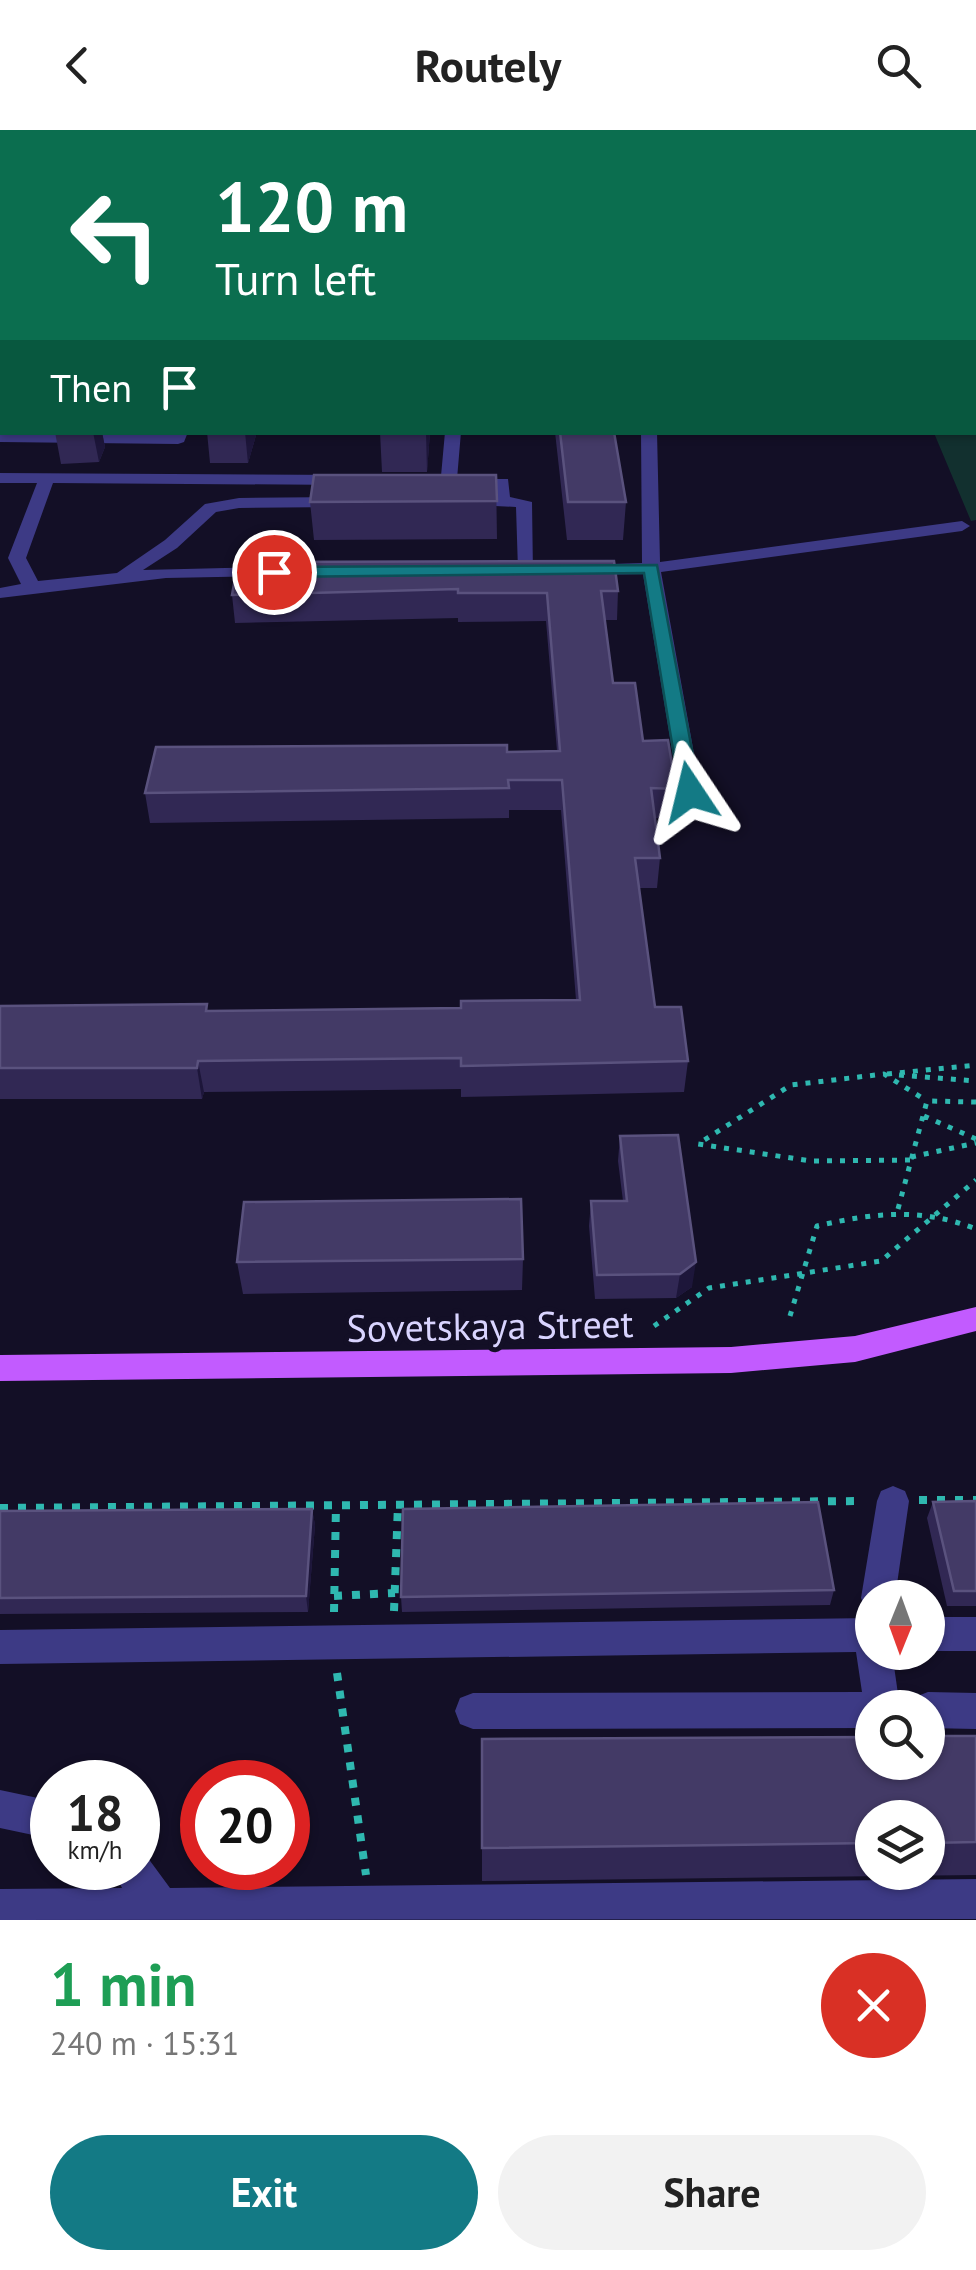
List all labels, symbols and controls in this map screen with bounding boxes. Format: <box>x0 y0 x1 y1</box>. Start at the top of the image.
text: Routely <box>415 36 561 94</box>
icon: back <box>50 38 105 93</box>
icon: search <box>871 38 926 93</box>
text: 120 m <box>215 161 408 251</box>
icon: left <box>50 170 180 300</box>
text: Turn left <box>215 249 376 307</box>
icon: arrive <box>152 360 207 415</box>
text: Then <box>50 363 132 412</box>
pin <box>232 530 317 615</box>
icon: arrive <box>247 545 302 600</box>
position arrow <box>638 740 742 844</box>
street label: Sovetskaya Street <box>346 1298 634 1352</box>
north arrow <box>855 1580 945 1670</box>
map controls <box>855 1580 945 1890</box>
button: search <box>855 1690 945 1780</box>
speed limit sign: 20 <box>180 1760 310 1890</box>
text: 18 <box>67 1780 123 1845</box>
button: layers <box>855 1800 945 1890</box>
text: km/h <box>68 1834 122 1866</box>
text: 1 min <box>50 1945 196 2023</box>
button: close <box>821 1953 926 2058</box>
text: 240 m · 15:31 <box>50 2022 239 2064</box>
button: Exit <box>50 2135 478 2250</box>
button: Share <box>498 2135 926 2250</box>

